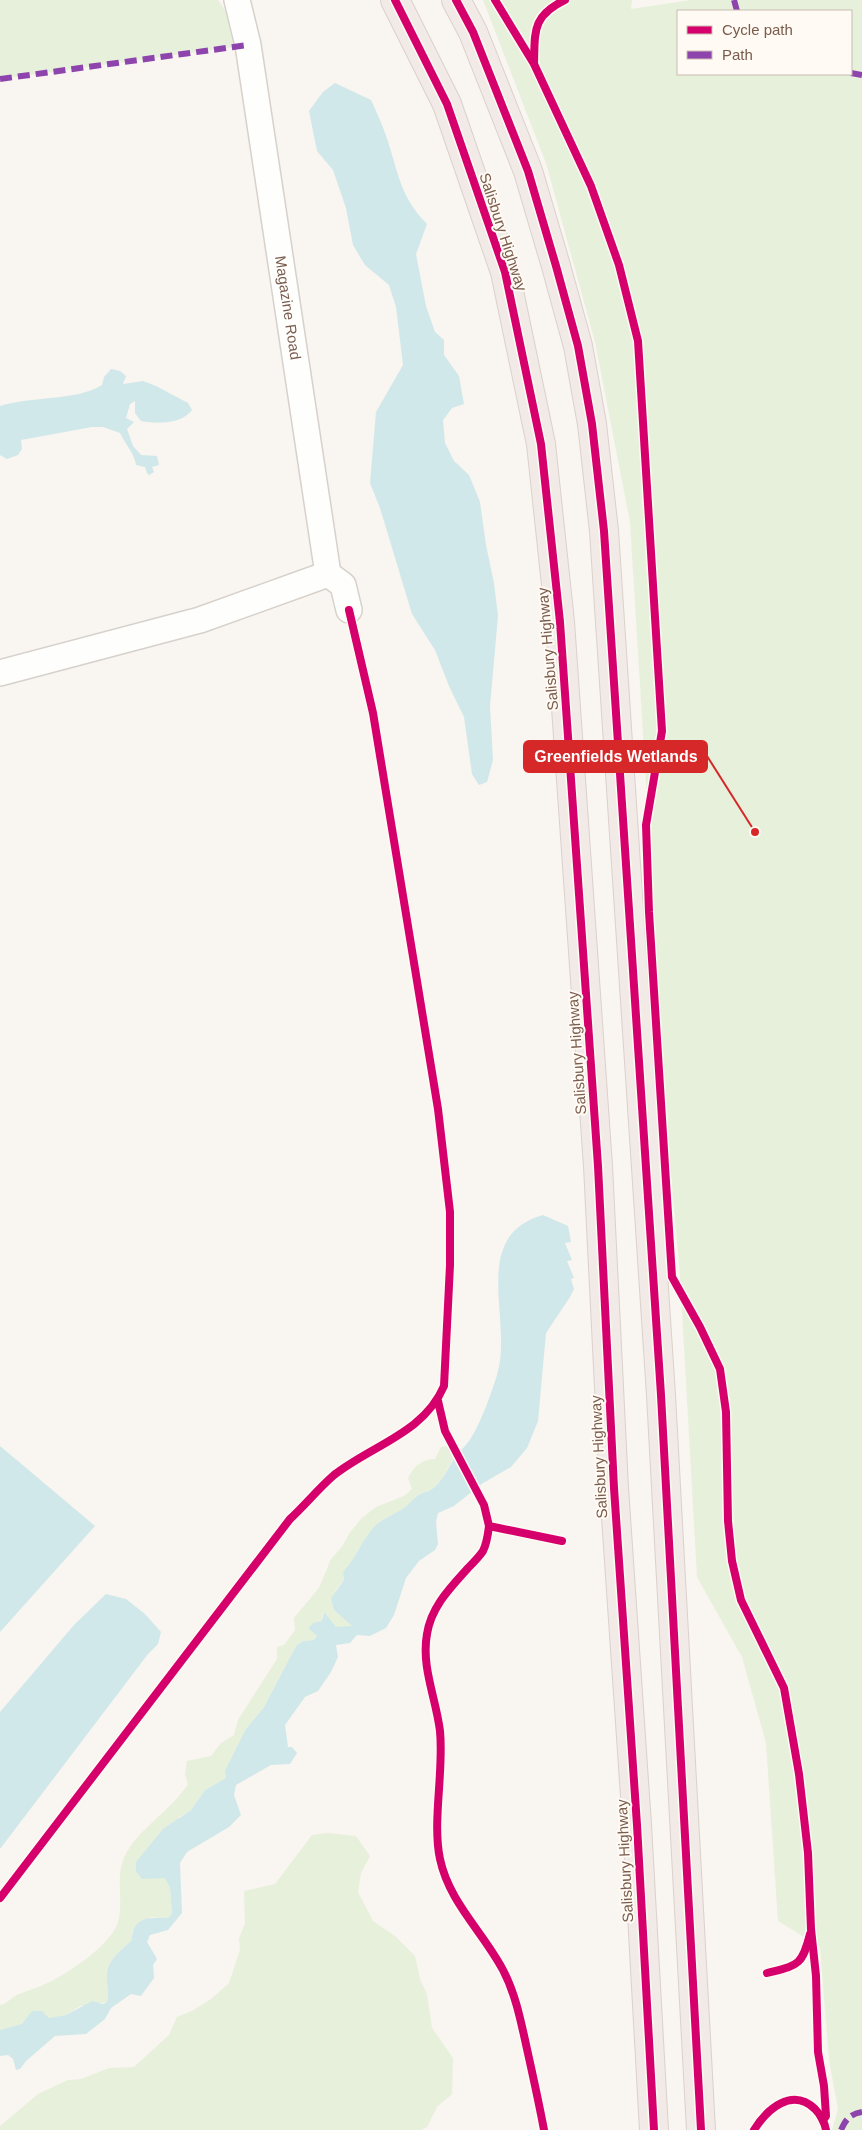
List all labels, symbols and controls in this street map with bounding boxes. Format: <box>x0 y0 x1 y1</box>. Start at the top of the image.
legend <box>677 10 852 75</box>
text: Cycle path <box>722 21 793 38</box>
text: Path <box>722 46 753 63</box>
street label: Salisbury Highway <box>476 171 531 294</box>
street label: Magazine Road <box>272 254 304 361</box>
street label: Salisbury Highway <box>534 586 561 711</box>
callout: Greenfields Wetlands <box>524 741 707 772</box>
text: Greenfields Wetlands <box>534 748 698 765</box>
street label: Salisbury Highway <box>564 990 589 1115</box>
street label: Salisbury Highway <box>587 1394 610 1519</box>
street label: Salisbury Highway <box>613 1798 636 1923</box>

